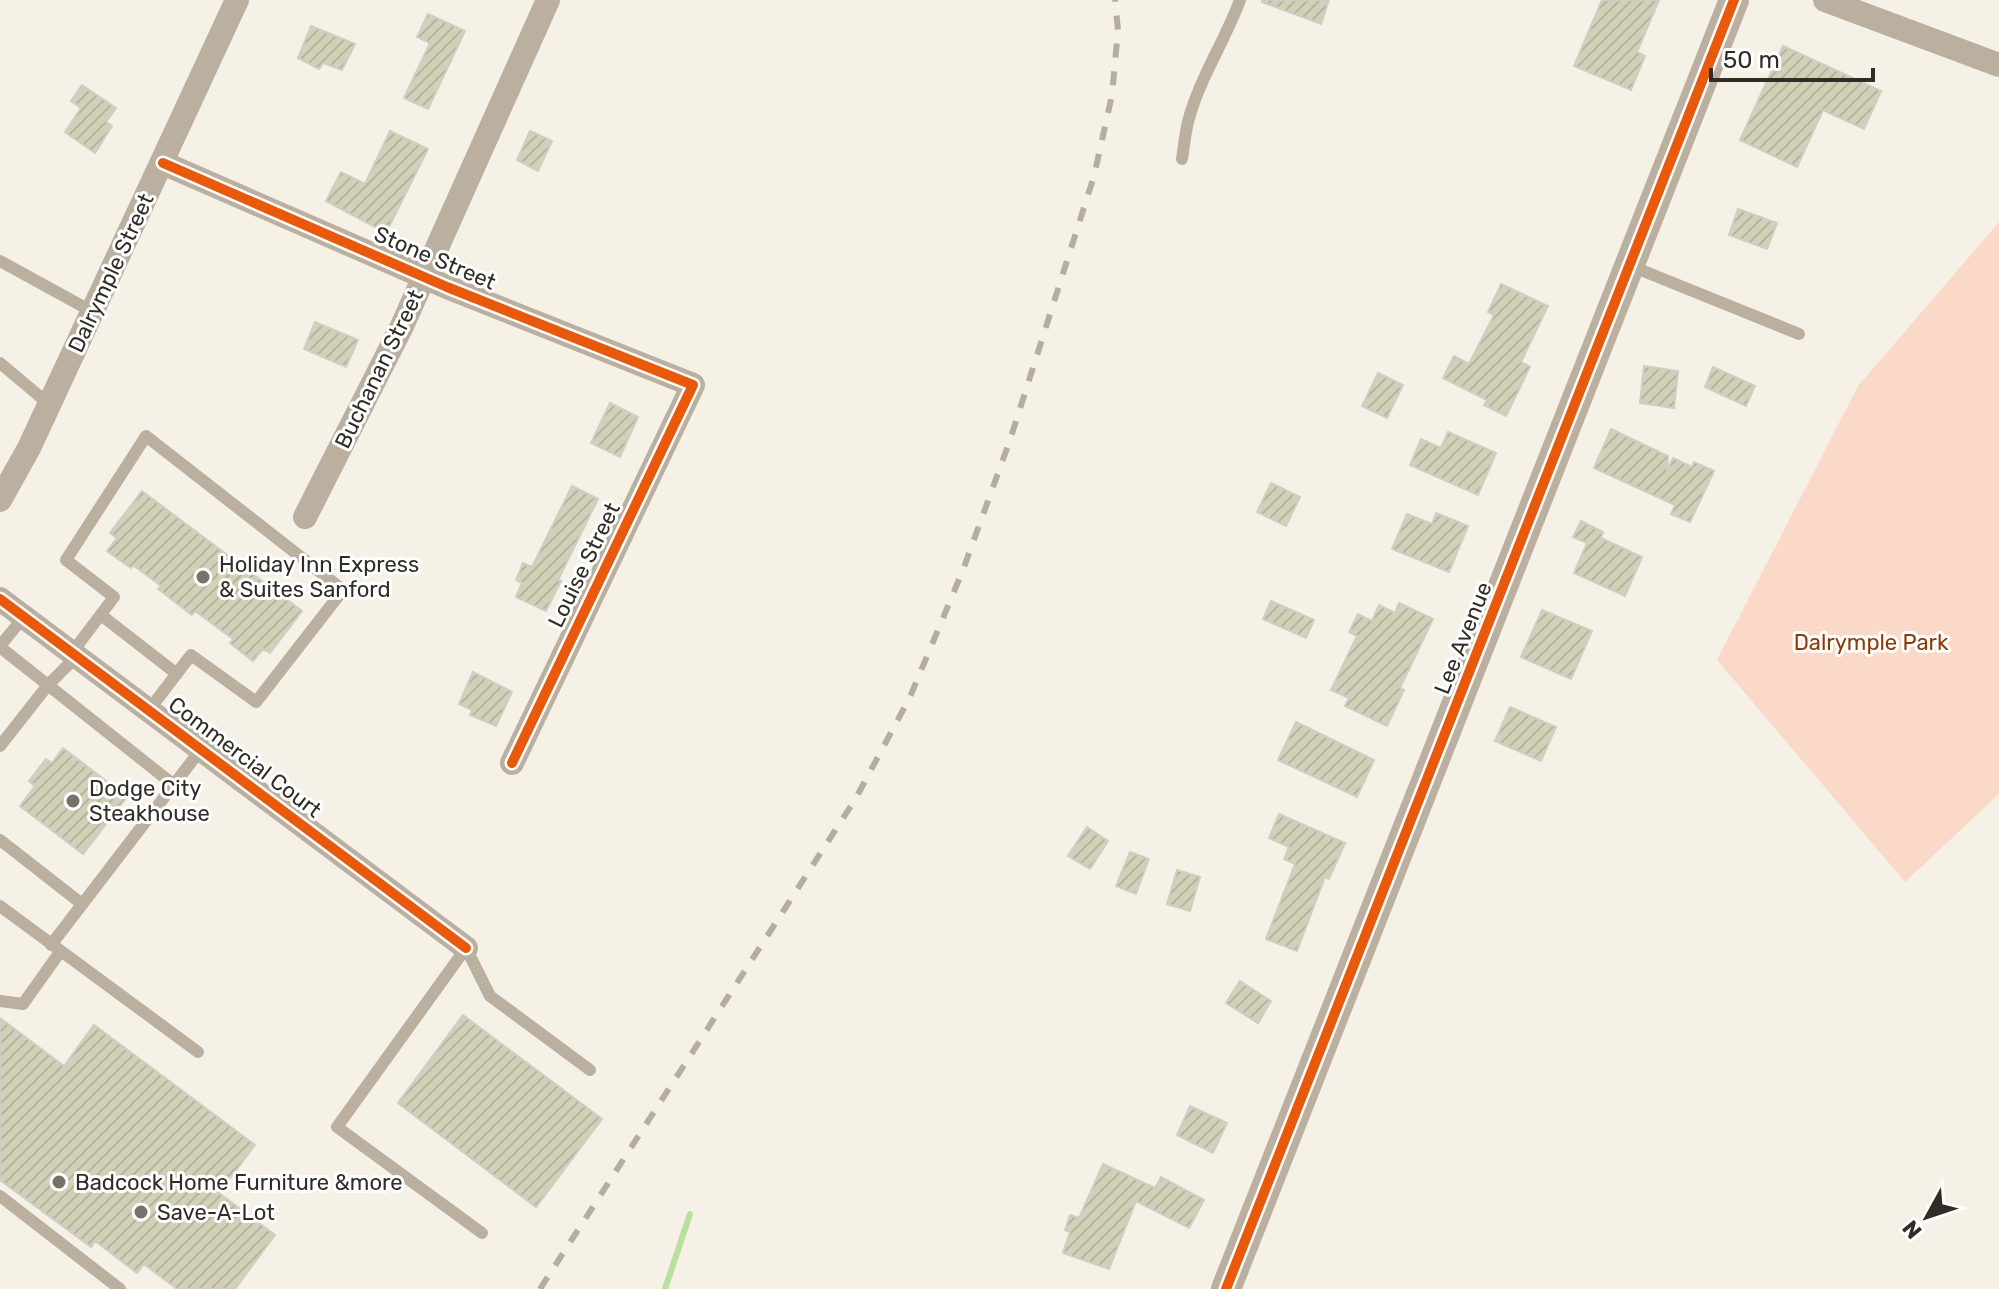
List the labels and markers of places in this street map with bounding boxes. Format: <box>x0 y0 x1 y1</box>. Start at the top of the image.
place label: Holiday Inn Express & Suites Sanford <box>219 551 419 603</box>
marker: Holiday Inn Express & Suites Sanford <box>194 568 212 586</box>
place label: Dodge City Steakhouse <box>89 775 210 827</box>
marker: Dodge City Steakhouse <box>64 792 82 810</box>
place label: Badcock Home Furniture &more <box>75 1169 402 1196</box>
marker: Badcock Home Furniture &more <box>50 1173 68 1191</box>
place label: Save-A-Lot <box>157 1199 275 1226</box>
marker: Save-A-Lot <box>132 1203 150 1221</box>

